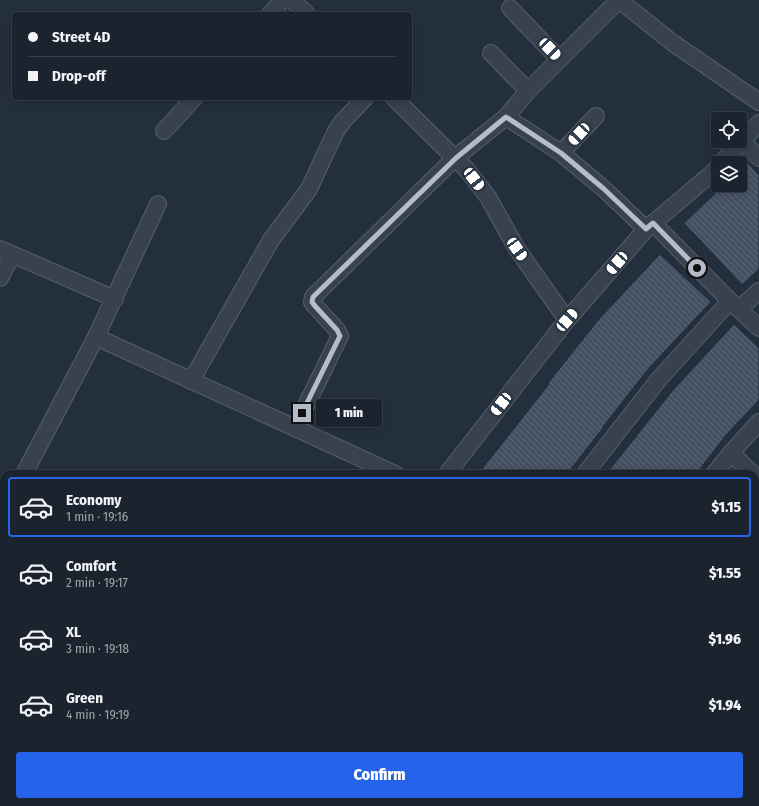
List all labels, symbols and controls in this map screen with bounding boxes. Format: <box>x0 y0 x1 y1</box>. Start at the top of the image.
text: Street 4D <box>52 28 110 46</box>
car <box>537 36 563 62</box>
text: Drop-off <box>52 67 106 85</box>
map controls <box>711 112 747 192</box>
button: locate <box>711 112 747 148</box>
car <box>566 121 592 147</box>
button: layers <box>711 156 747 192</box>
car <box>462 166 486 192</box>
car <box>505 236 529 262</box>
car <box>605 250 629 276</box>
route start <box>688 259 706 277</box>
car <box>555 307 579 333</box>
car <box>489 391 513 417</box>
callout: 1 min <box>316 399 382 427</box>
route end <box>293 404 311 422</box>
text: 1 min <box>335 405 363 420</box>
icon: car <box>18 489 54 525</box>
text: Economy <box>66 491 121 509</box>
text: $1.15 <box>712 498 741 516</box>
text: 1 min · 19:16 <box>66 509 128 524</box>
icon: car <box>18 555 54 591</box>
text: Comfort <box>66 557 117 575</box>
text: $1.55 <box>709 564 741 582</box>
text: 2 min · 19:17 <box>66 575 128 590</box>
icon: car <box>18 621 54 657</box>
text: XL <box>66 623 81 641</box>
text: $1.96 <box>708 630 741 648</box>
text: 3 min · 19:18 <box>66 641 129 656</box>
icon: car <box>18 687 54 723</box>
text: Green <box>66 689 103 707</box>
text: $1.94 <box>709 696 741 714</box>
text: 4 min · 19:19 <box>66 707 129 722</box>
button: Confirm <box>16 752 743 798</box>

